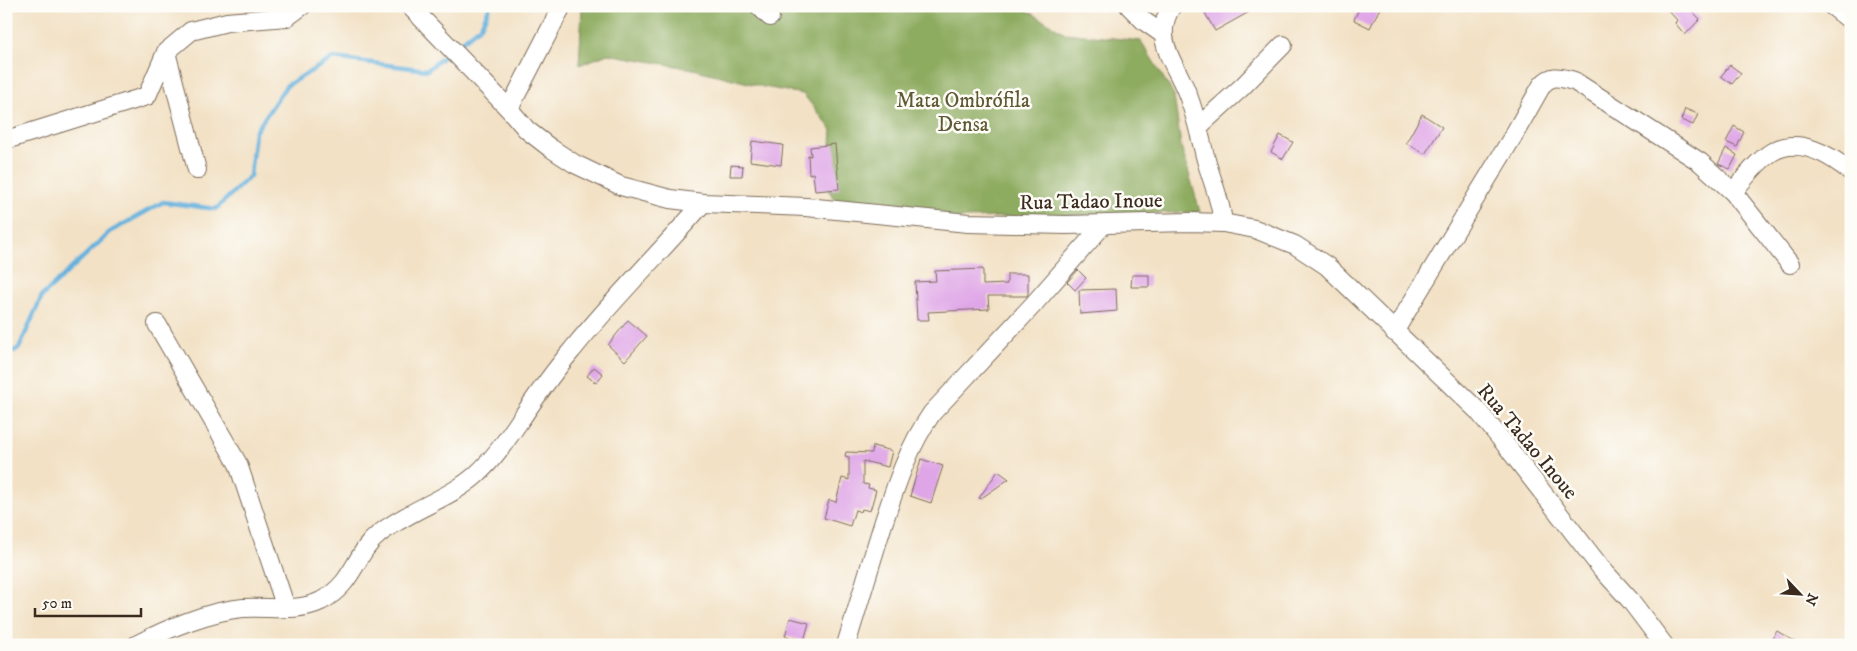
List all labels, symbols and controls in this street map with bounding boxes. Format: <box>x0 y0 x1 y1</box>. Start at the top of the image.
park label: Mata Ombrófila Densa <box>896 88 1030 138</box>
street label: Rua Tadao Inoue <box>1019 188 1163 216</box>
street label: Rua Tadao Inoue <box>1471 378 1583 505</box>
north arrow <box>1774 568 1824 618</box>
scale bar <box>35 586 141 618</box>
text: N <box>1800 590 1821 609</box>
text: 50 m <box>42 594 72 613</box>

